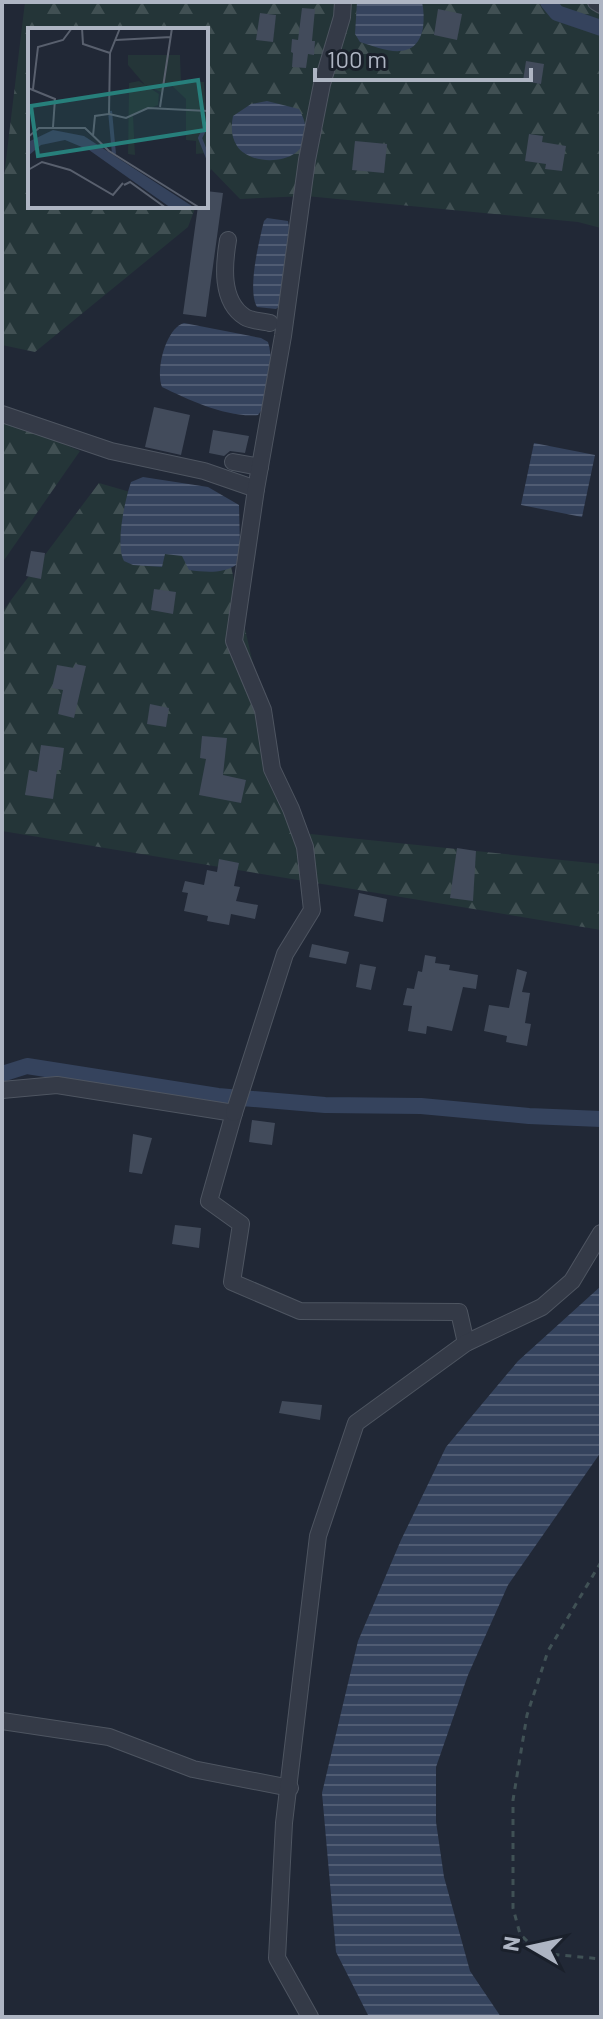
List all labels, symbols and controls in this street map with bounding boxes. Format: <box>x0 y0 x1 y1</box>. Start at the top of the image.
inset map <box>28 28 208 208</box>
scale bar <box>315 32 531 82</box>
text: 100 m <box>327 44 387 73</box>
north arrow <box>491 1907 571 1987</box>
text: N <box>496 1934 524 1953</box>

